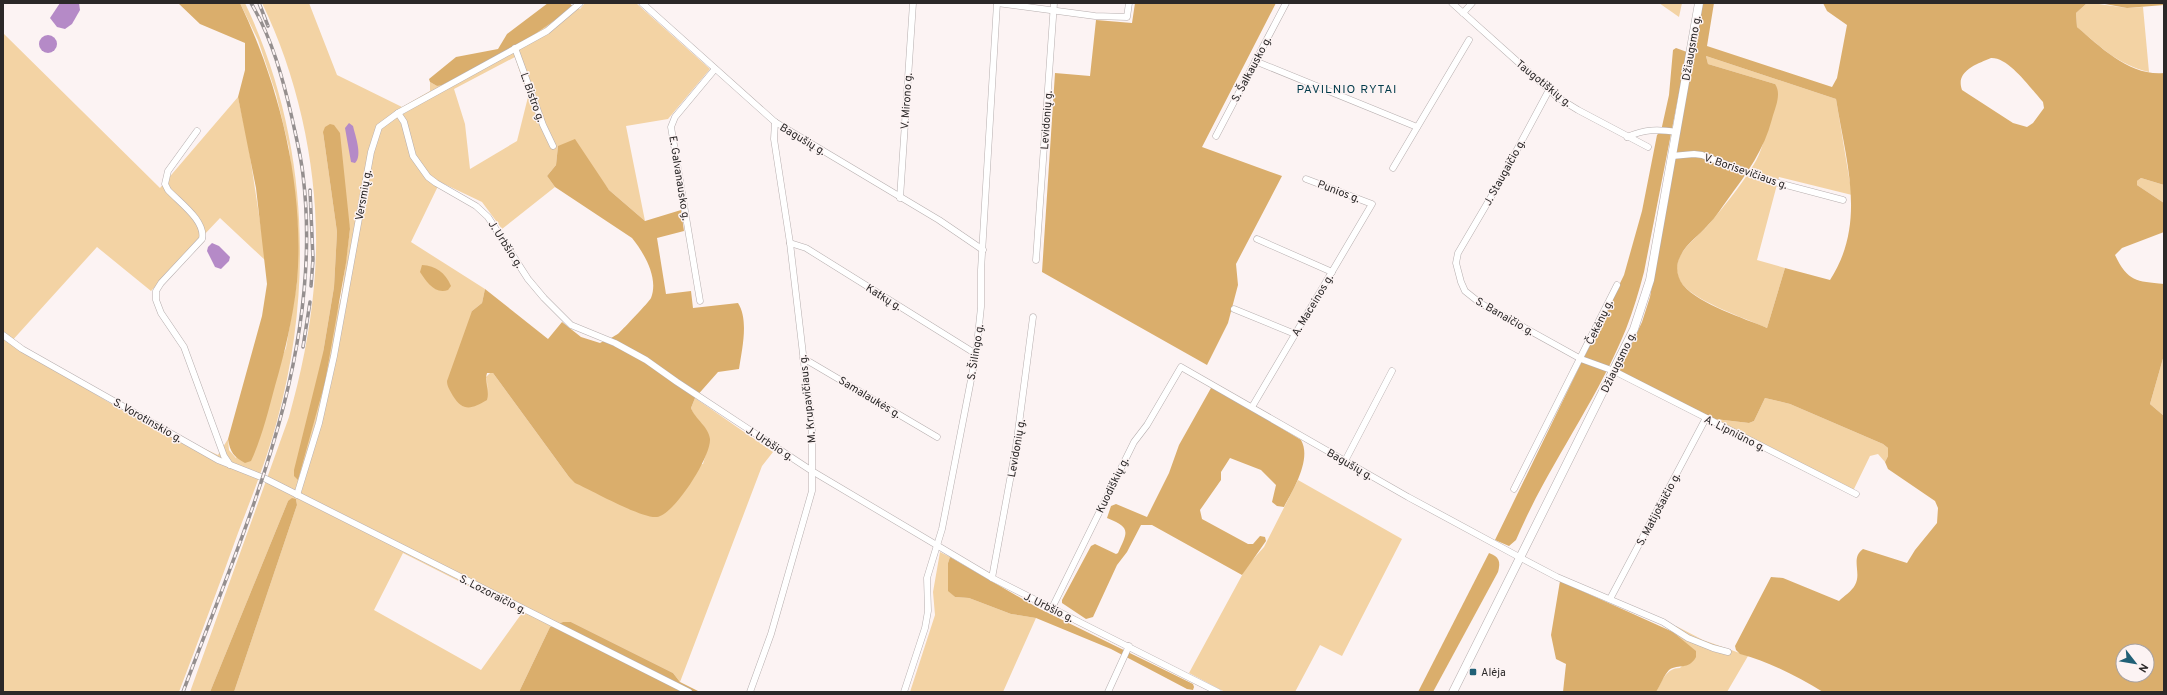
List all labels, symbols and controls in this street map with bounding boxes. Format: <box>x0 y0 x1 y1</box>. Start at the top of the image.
street label: Džiaugsmo g. <box>1679 14 1705 82</box>
street label: S. Šalkausko g. <box>1228 34 1275 105</box>
street label: Taugotiškių g. <box>1513 57 1574 111</box>
street label: L. Bistro g. <box>517 71 547 124</box>
street label: V. Mirono g. <box>898 72 916 130</box>
district label: PAVILNIO RYTAI <box>1297 82 1397 98</box>
street label: Levidonių g. <box>1038 90 1056 150</box>
street label: Bagušių g. <box>777 121 828 159</box>
street label: E. Galvanausko g. <box>665 135 693 221</box>
street label: J. Staugaičio g. <box>1481 137 1529 208</box>
street label: V. Borisevičiaus g. <box>1702 151 1789 193</box>
street label: Versmių g. <box>353 169 375 222</box>
street label: Punios g. <box>1315 177 1362 206</box>
street label: J. Urbšio g. <box>485 218 526 271</box>
street label: A. Maceinos g. <box>1289 272 1337 339</box>
street label: Katkų g. <box>863 281 904 314</box>
street label: S. Banaičio g. <box>1473 295 1536 339</box>
street label: Čekėnų g. <box>1582 297 1617 347</box>
street label: S. Šilingo g. <box>964 323 987 381</box>
street label: Džiaugsmo g. <box>1598 330 1640 395</box>
street label: M. Krupavičiaus g. <box>796 354 820 444</box>
street label: Samalaukės g. <box>836 374 903 422</box>
street label: S. Vorotinskio g. <box>111 395 184 446</box>
street label: A. Lipniūno g. <box>1702 413 1767 455</box>
street label: Levidonių g. <box>1005 418 1029 478</box>
street label: J. Urbšio g. <box>743 423 796 464</box>
street label: Bagušių g. <box>1324 446 1375 484</box>
street label: Kuodiškių g. <box>1093 455 1132 515</box>
street label: S. Matijošaičio g. <box>1634 471 1684 548</box>
street label: S. Lozoraičio g. <box>457 572 528 618</box>
street label: J. Urbšio g. <box>1021 590 1076 626</box>
north arrow <box>2115 643 2155 683</box>
text: N <box>2135 661 2151 675</box>
place label: Alėja <box>1481 666 1506 680</box>
marker: Alėja <box>1468 667 1478 677</box>

